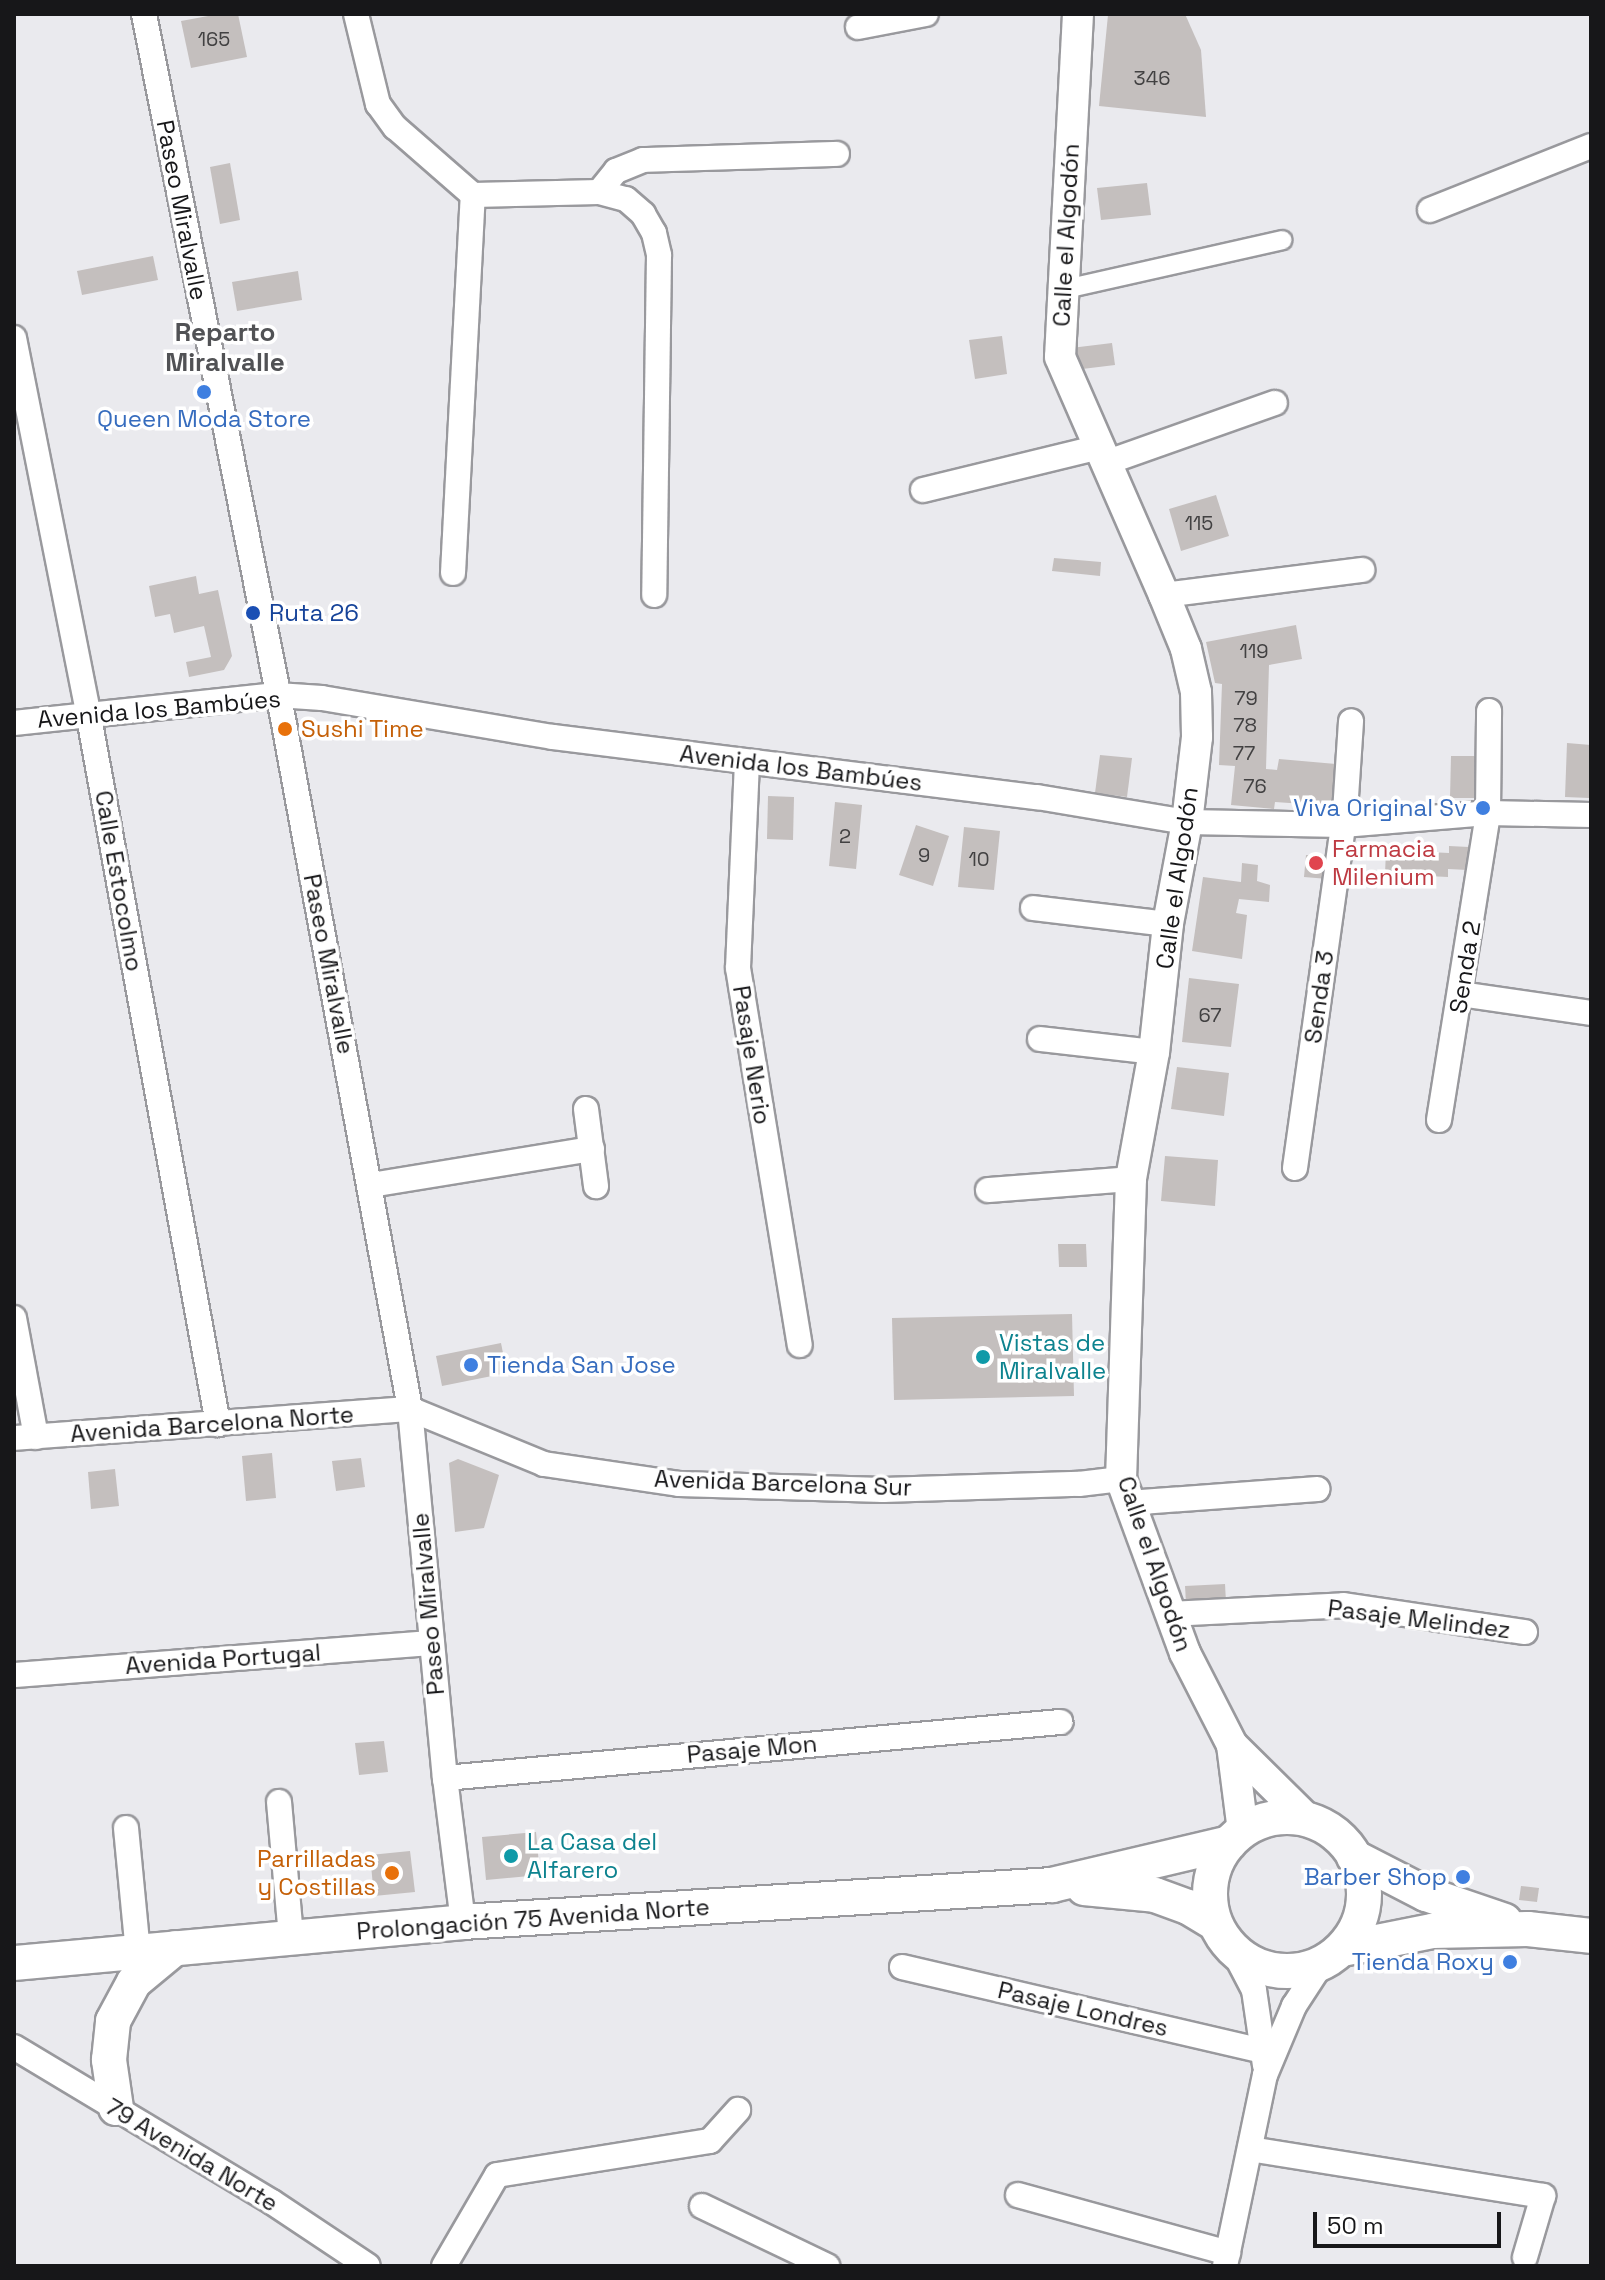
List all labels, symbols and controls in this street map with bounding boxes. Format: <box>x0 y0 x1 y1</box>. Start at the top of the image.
house number: 165 <box>198 27 230 51</box>
house number: 346 <box>1134 66 1170 90</box>
street label: Paseo Miralvalle <box>150 117 214 303</box>
street label: Calle el Algodón <box>1047 142 1085 328</box>
district label: Reparto Miralvalle <box>165 317 285 378</box>
marker: Queen Moda Store <box>195 383 213 401</box>
place label: Queen Moda Store <box>97 405 311 433</box>
house number: 115 <box>1185 511 1213 535</box>
place label: Ruta 26 <box>269 599 359 627</box>
marker: Ruta 26 <box>244 604 262 622</box>
house number: 119 <box>1240 639 1268 663</box>
street label: Avenida los Bambúes <box>36 684 282 734</box>
house number: 79 <box>1234 686 1258 710</box>
house number: 78 <box>1233 713 1257 737</box>
place label: Sushi Time <box>301 715 424 743</box>
marker: Sushi Time <box>276 720 294 738</box>
street label: Avenida los Bambúes <box>678 739 924 797</box>
house number: 77 <box>1233 741 1255 765</box>
house number: 76 <box>1243 774 1267 798</box>
street label: Calle el Algodón <box>1150 785 1204 971</box>
street label: Calle Estocolmo <box>89 788 149 974</box>
place label: Viva Original Sv <box>1293 794 1467 822</box>
marker: Viva Original Sv <box>1474 799 1492 817</box>
house number: 2 <box>839 824 851 848</box>
place label: Farmacia Milenium <box>1332 835 1436 891</box>
house number: 9 <box>918 843 930 867</box>
house number: 10 <box>968 847 990 871</box>
marker: Farmacia Milenium <box>1307 854 1325 872</box>
street label: Paseo Miralvalle <box>297 871 361 1057</box>
street label: Senda 2 <box>1443 919 1487 1015</box>
street label: Senda 3 <box>1298 949 1340 1045</box>
street label: Pasaje Nerio <box>727 983 777 1127</box>
house number: 67 <box>1198 1003 1222 1027</box>
place label: Vistas de Miralvalle <box>999 1329 1106 1385</box>
marker: Vistas de Miralvalle <box>974 1348 992 1366</box>
place label: Tienda San Jose <box>487 1351 676 1379</box>
marker: Tienda San Jose <box>462 1356 480 1374</box>
street label: Avenida Barcelona Norte <box>69 1400 355 1448</box>
street label: Avenida Barcelona Sur <box>654 1464 912 1502</box>
street label: Calle el Algodón <box>1111 1472 1199 1656</box>
street label: Paseo Miralvalle <box>406 1512 450 1696</box>
street label: Pasaje Melindez <box>1326 1594 1512 1644</box>
street label: Avenida Portugal <box>124 1638 322 1680</box>
street label: Pasaje Mon <box>686 1729 818 1769</box>
place label: La Casa del Alfarero <box>527 1828 657 1884</box>
place label: Parrilladas y Costillas <box>257 1845 376 1901</box>
marker: La Casa del Alfarero <box>502 1847 520 1865</box>
place label: Barber Shop <box>1304 1863 1447 1891</box>
marker: Parrilladas y Costillas <box>383 1864 401 1882</box>
marker: Barber Shop <box>1454 1868 1472 1886</box>
street label: Prolongación 75 Avenida Norte <box>355 1892 711 1946</box>
place label: Tienda Roxy <box>1352 1948 1494 1976</box>
marker: Tienda Roxy <box>1501 1953 1519 1971</box>
street label: Pasaje Londres <box>995 1975 1171 2043</box>
street label: 79 Avenida Norte <box>100 2092 284 2218</box>
scale bar <box>1317 2196 1505 2246</box>
text: 50 m <box>1327 2210 1384 2241</box>

